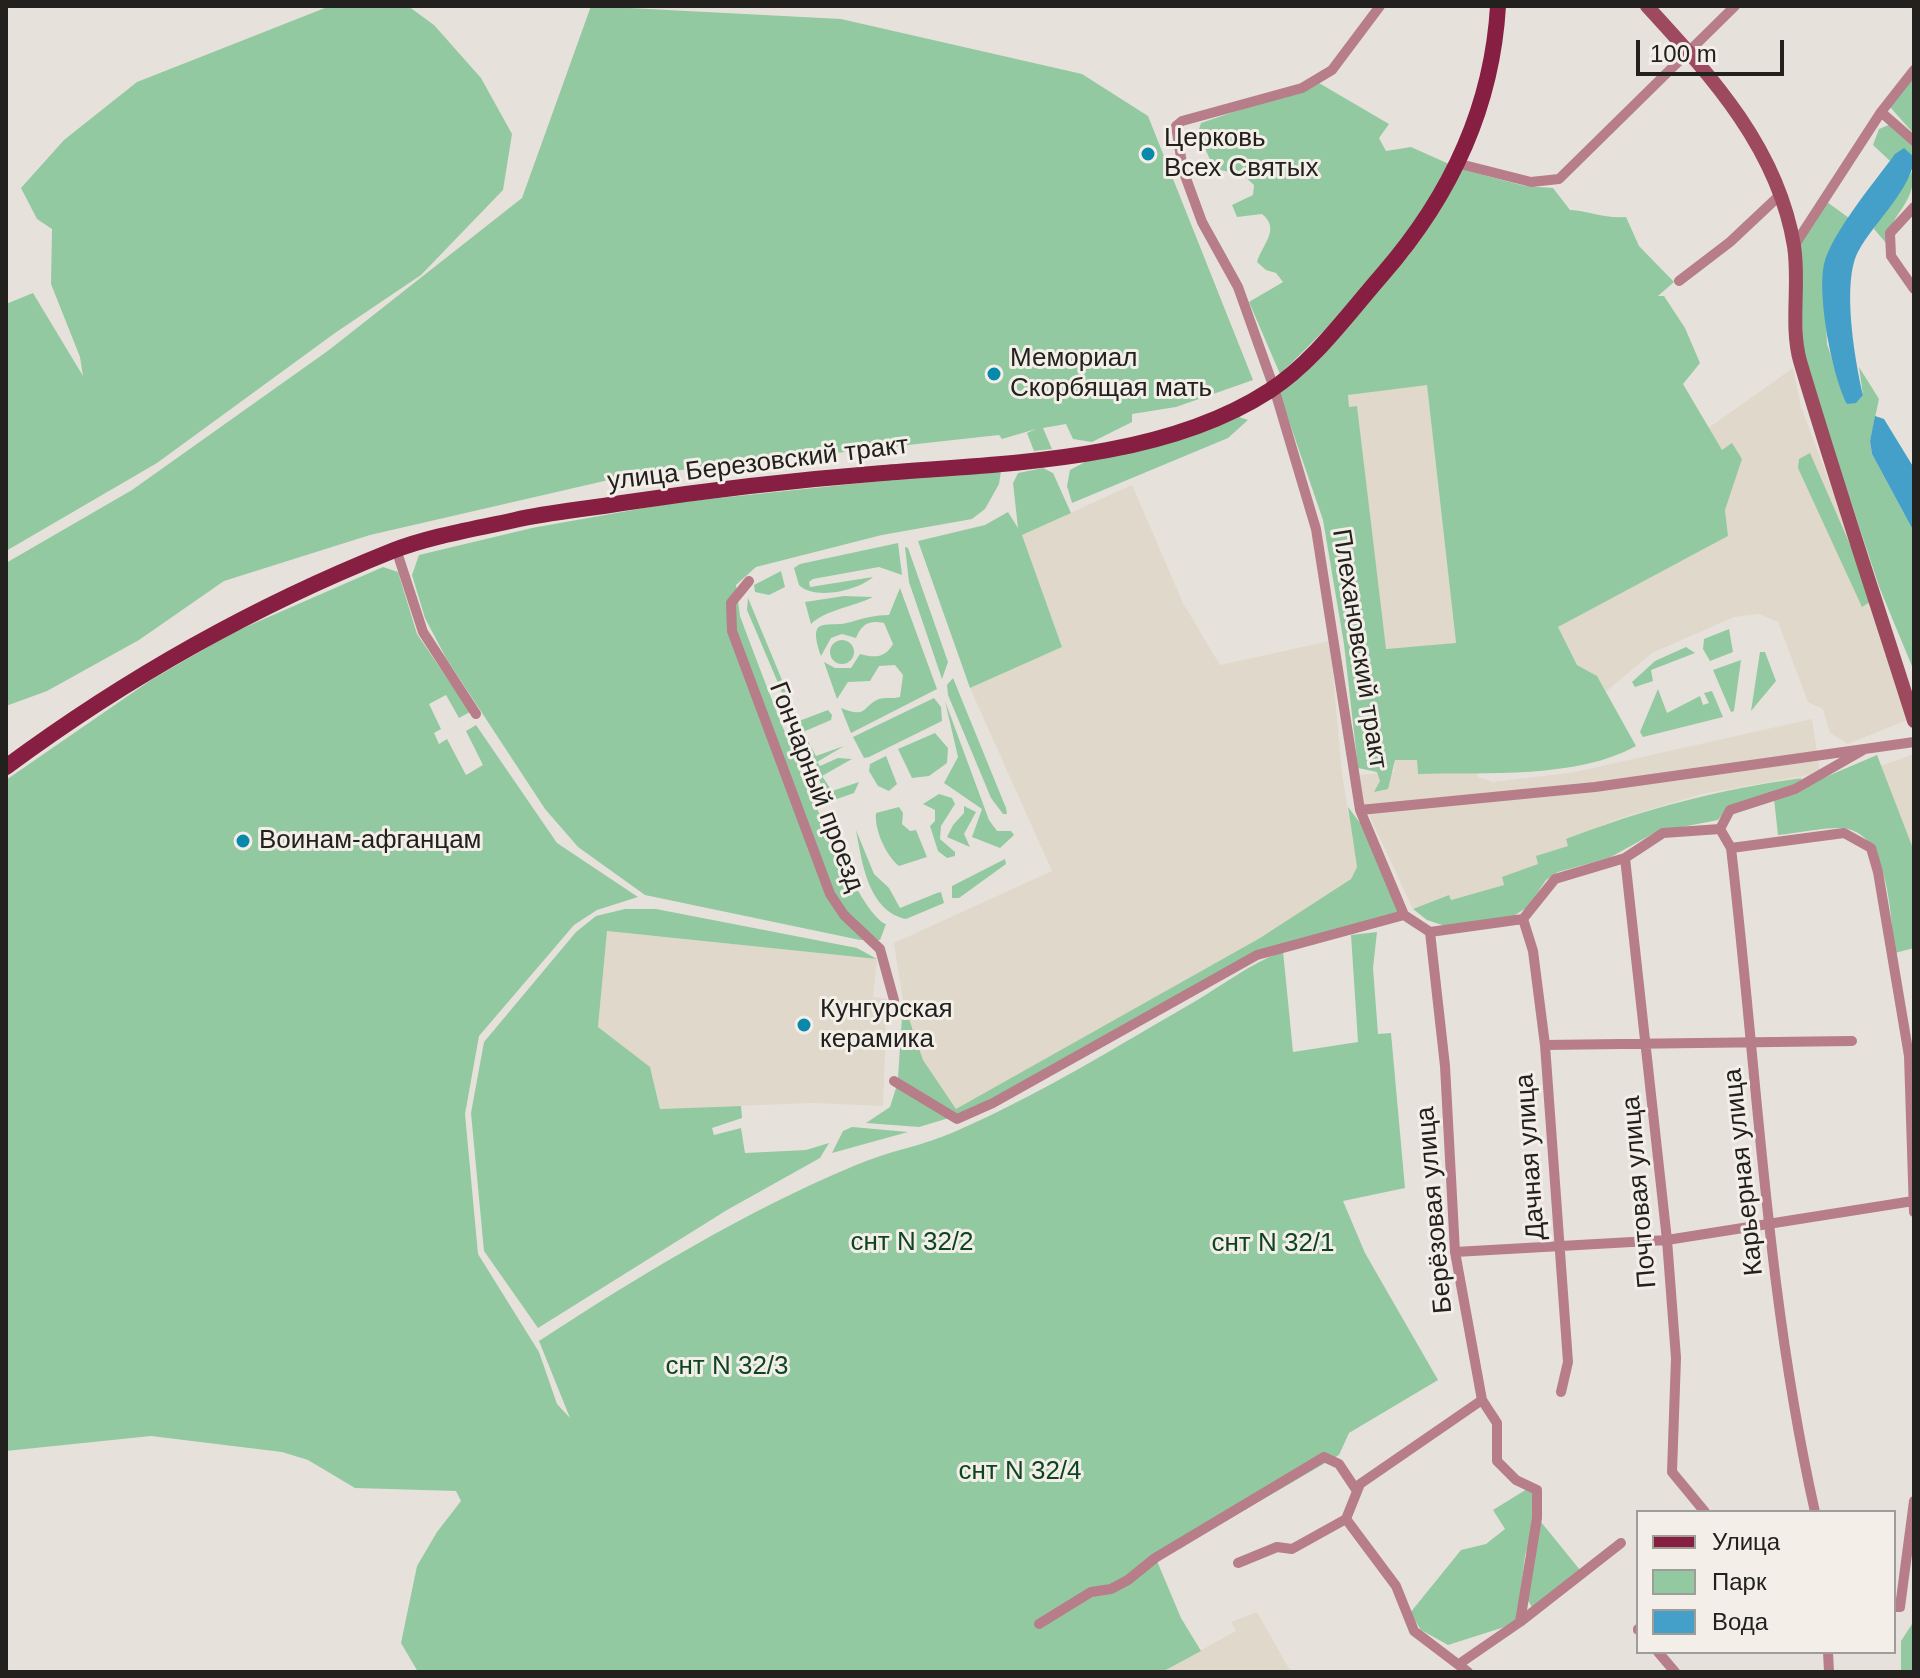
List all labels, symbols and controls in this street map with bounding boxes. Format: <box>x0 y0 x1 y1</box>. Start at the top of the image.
scale bar <box>1640 24 1788 74</box>
text: 100 m <box>1650 40 1717 67</box>
place label: Церковь Всех Святых <box>1164 123 1318 184</box>
marker: Церковь Всех Святых <box>1139 145 1157 163</box>
place label: Мемориал Скорбящая мать <box>1010 343 1212 404</box>
marker: Мемориал Скорбящая мать <box>985 365 1003 383</box>
street label: улица Березовский тракт <box>606 430 910 498</box>
street label: Плехановский тракт <box>1325 527 1393 771</box>
street label: Гончарный проезд <box>762 678 870 896</box>
place label: Воинам-афганцам <box>259 825 481 857</box>
marker: Воинам-афганцам <box>234 832 252 850</box>
place label: Кунгурская керамика <box>820 994 953 1056</box>
marker: Кунгурская керамика <box>795 1016 813 1034</box>
street label: Карьерная улица <box>1718 1067 1770 1277</box>
street label: Дачная улица <box>1510 1073 1552 1241</box>
street label: Почтовая улица <box>1616 1095 1664 1289</box>
street label: Берёзовая улица <box>1410 1105 1460 1315</box>
park label: снт N 32/2 <box>850 1227 974 1259</box>
park label: снт N 32/1 <box>1211 1228 1335 1260</box>
park label: снт N 32/3 <box>665 1351 789 1383</box>
park label: снт N 32/4 <box>958 1456 1082 1488</box>
legend <box>1636 1510 1896 1654</box>
text: Улица <box>1712 1528 1780 1555</box>
text: Парк <box>1712 1568 1766 1595</box>
text: Вода <box>1712 1608 1768 1635</box>

